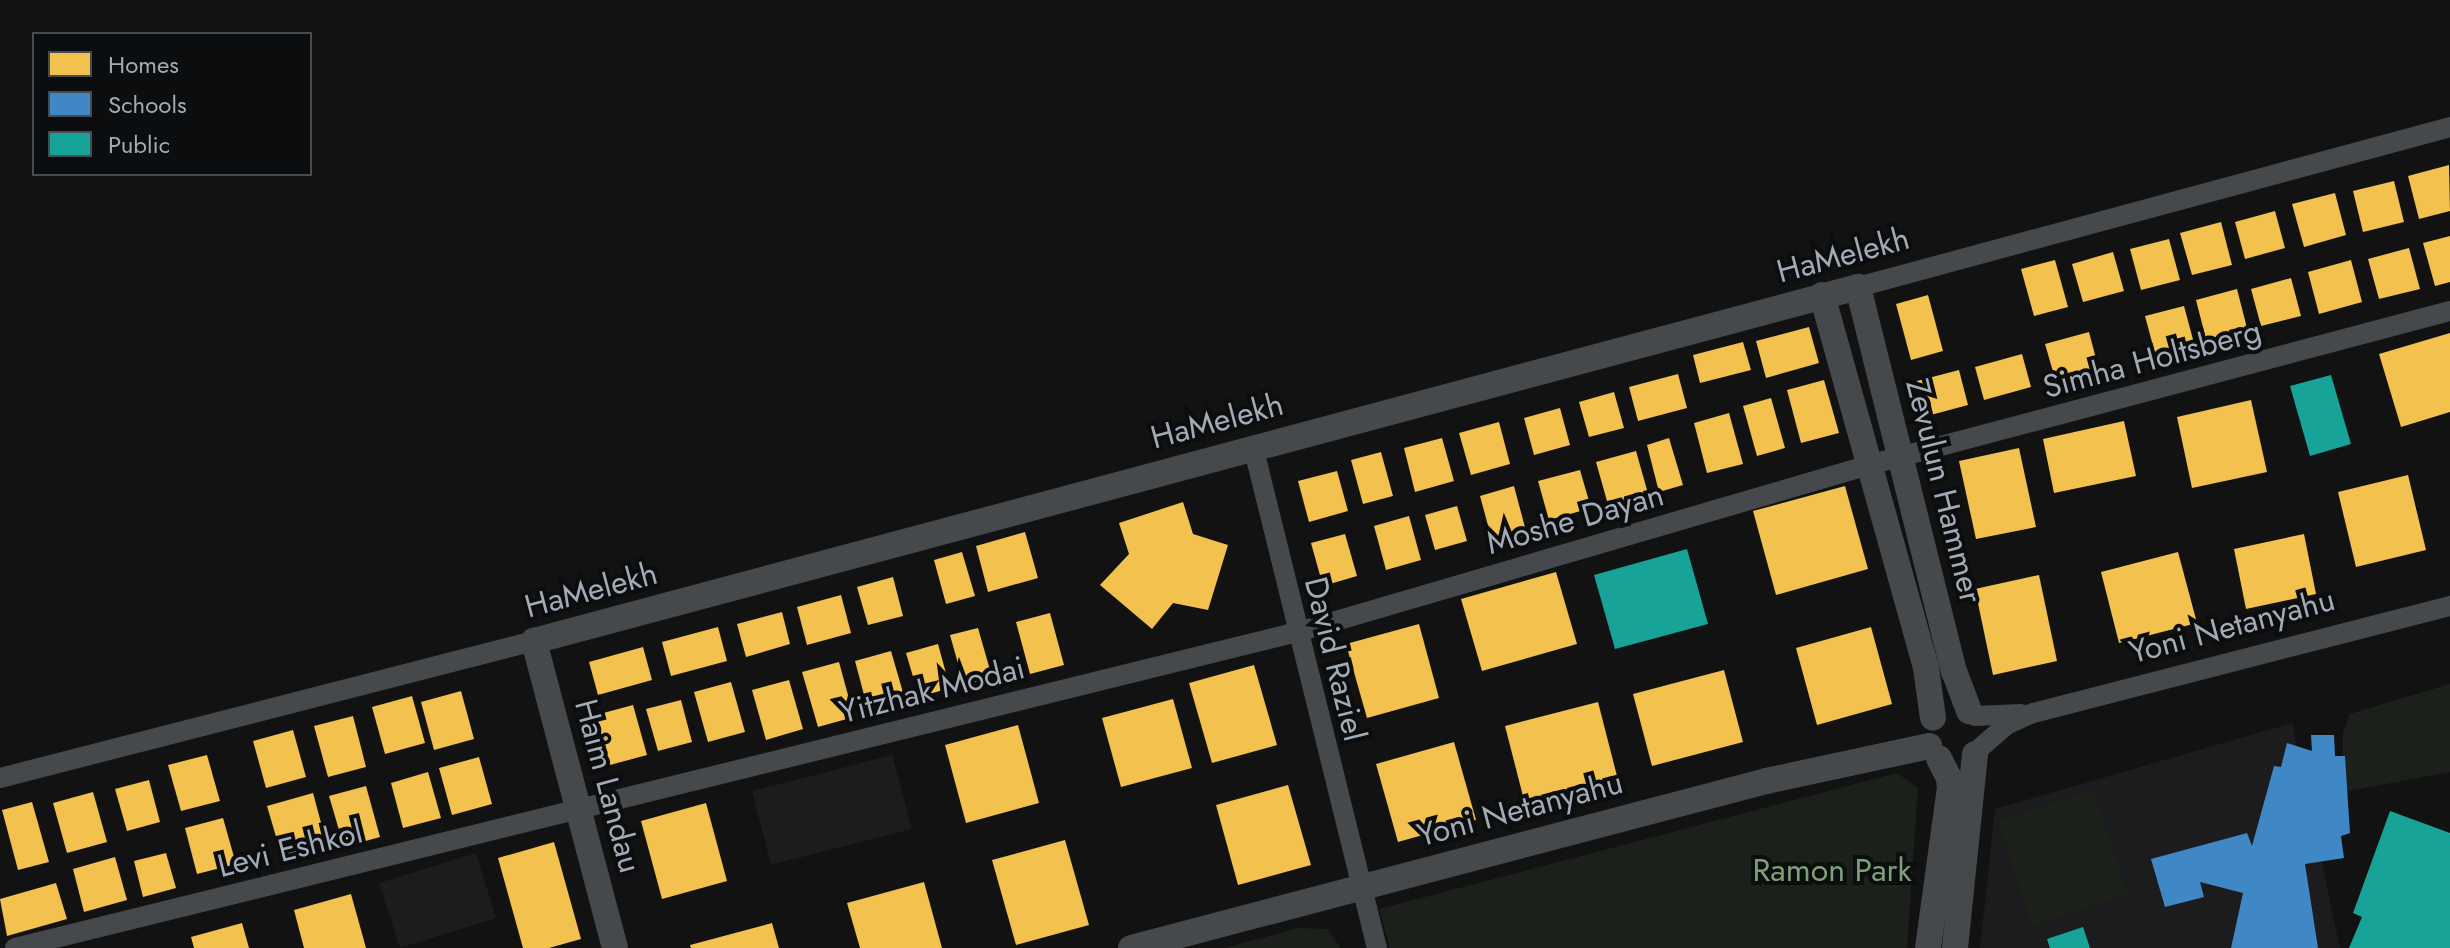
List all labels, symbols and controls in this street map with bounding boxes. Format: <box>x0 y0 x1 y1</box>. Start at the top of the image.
legend <box>32 32 312 176</box>
text: Homes <box>108 47 179 82</box>
text: Schools <box>108 87 187 122</box>
text: Public <box>108 127 170 162</box>
street label: HaMelekh <box>1773 219 1913 291</box>
street label: Simha Holtsberg <box>2039 311 2265 407</box>
street label: Zevulun Hammer <box>1898 375 1990 607</box>
street label: HaMelekh <box>1147 385 1287 457</box>
street label: Moshe Dayan <box>1482 475 1668 563</box>
street label: HaMelekh <box>521 554 661 626</box>
street label: David Raziel <box>1296 573 1374 745</box>
street label: Yoni Netanyahu <box>2125 580 2339 672</box>
street label: Yitzhak Modai <box>835 648 1029 732</box>
street label: Haim Landau <box>566 695 650 877</box>
street label: Yoni Netanyahu <box>1413 763 1627 855</box>
street label: Levi Eshkol <box>213 812 367 886</box>
park label: Ramon Park <box>1752 851 1912 889</box>

